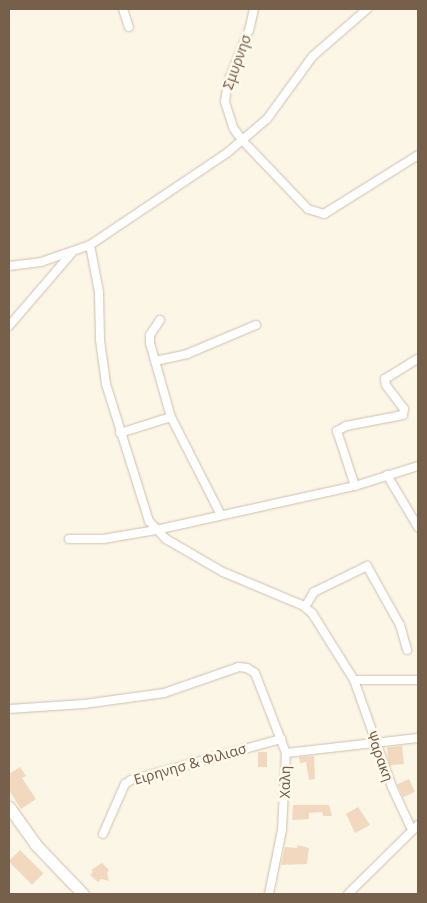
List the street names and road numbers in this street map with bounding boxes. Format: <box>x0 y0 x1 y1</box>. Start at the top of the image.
street label: Σμυρνησ <box>219 32 255 92</box>
street label: Ψαρακη <box>363 728 397 784</box>
street label: Ειρηνησ & Φιλιασ <box>132 740 248 788</box>
street label: Χαλη <box>276 766 294 798</box>

